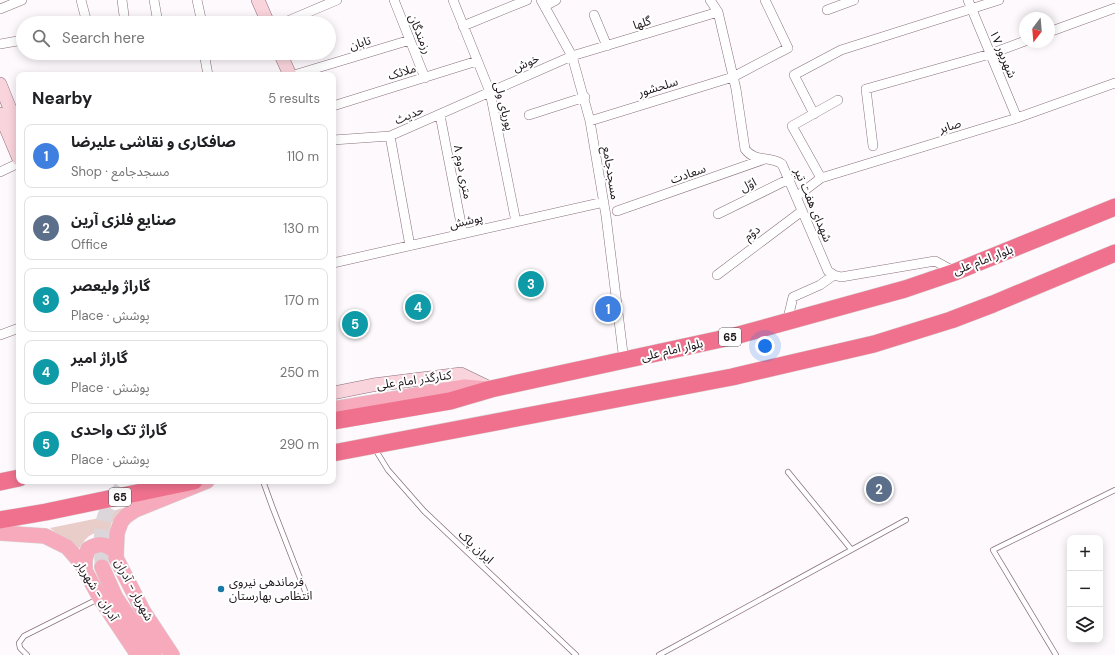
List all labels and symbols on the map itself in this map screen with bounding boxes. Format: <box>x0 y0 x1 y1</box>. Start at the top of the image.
street label: رزمندگان <box>405 12 435 56</box>
street label: گلها <box>631 12 654 33</box>
north arrow <box>1019 12 1055 48</box>
street label: ۱۷ شهریور <box>986 28 1020 80</box>
street label: تابان <box>347 32 373 54</box>
street label: خوش <box>510 50 542 76</box>
street label: ملائک <box>386 60 418 84</box>
street label: سلحشور <box>635 73 680 101</box>
street label: پوریای ولی <box>490 80 518 132</box>
street label: حدیث <box>392 102 426 128</box>
street label: صابر <box>936 115 963 137</box>
street label: ۸ متری دوم <box>449 144 476 201</box>
street label: مسجدجامع <box>598 145 623 201</box>
street label: سعادت <box>668 160 708 188</box>
street label: شهدای هفت تیر <box>790 165 836 244</box>
street label: اوّل <box>737 174 759 196</box>
street label: پوشش <box>448 209 484 233</box>
street label: دوّم <box>740 221 764 245</box>
street label: بلوار امام علی <box>951 241 1016 280</box>
pin: 3 <box>518 269 544 299</box>
pin: 4 <box>405 292 431 322</box>
pin: 1 <box>595 294 621 324</box>
pin: 5 <box>342 309 368 339</box>
road number: 65 <box>719 328 741 346</box>
street label: بلوار امام علی <box>639 335 705 366</box>
your location <box>755 336 775 356</box>
street label: کنارگذر امام علی <box>375 367 454 394</box>
pin: 2 <box>866 474 892 504</box>
road number: 65 <box>109 488 131 506</box>
street label: ایران پاک <box>455 527 497 568</box>
street label: شهریار - آدران <box>111 556 157 624</box>
street label: آدران - شهریار <box>72 557 122 624</box>
place label: فرماندهی نیروی انتظامی بهارستان <box>229 574 312 604</box>
marker: فرماندهی نیروی انتظامی بهارستان <box>216 584 226 594</box>

